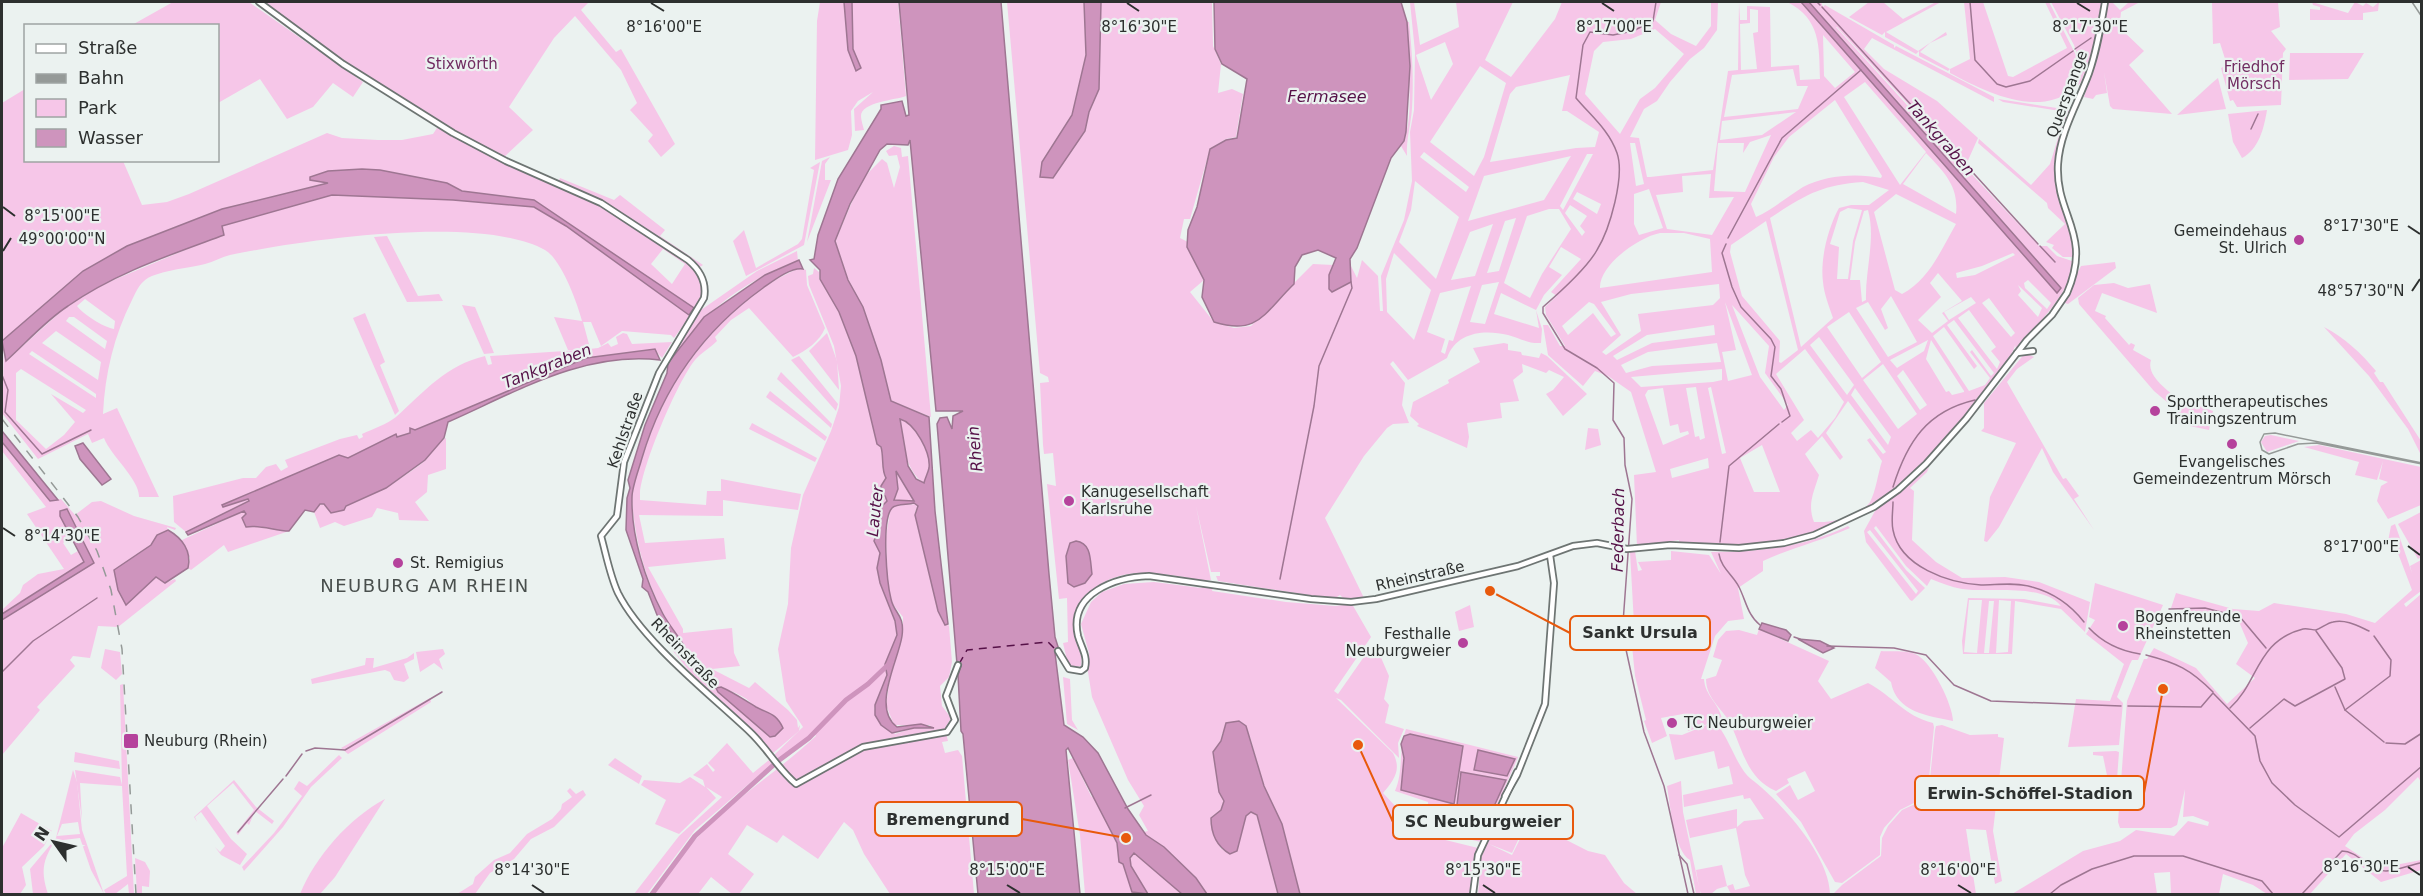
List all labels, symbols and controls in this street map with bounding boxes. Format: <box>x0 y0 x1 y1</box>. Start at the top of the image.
text: 8°16'00"E <box>626 18 702 36</box>
text: 8°16'30"E <box>1101 18 1177 36</box>
text: 8°17'00"E <box>1576 18 1652 36</box>
text: 8°17'30"E <box>2052 18 2128 36</box>
legend <box>24 24 219 162</box>
text: Straße <box>78 37 137 58</box>
street label: Querspange <box>2043 48 2091 140</box>
park label: Stixwörth <box>426 55 498 73</box>
park label: Friedhof Mörsch <box>2224 58 2285 93</box>
text: Bahn <box>78 67 124 88</box>
water label: Fermasee <box>1287 87 1367 106</box>
water label: Tankgraben <box>1903 96 1979 180</box>
text: Park <box>78 97 117 118</box>
text: Wasser <box>78 127 144 148</box>
text: 8°15'00"E <box>24 207 100 225</box>
text: 8°17'30"E <box>2323 217 2399 235</box>
place label: Gemeindehaus St. Ulrich <box>2174 222 2287 257</box>
text: 49°00'00"N <box>18 230 106 248</box>
marker: Gemeindehaus St. Ulrich <box>2292 233 2306 247</box>
text: 48°57'30"N <box>2317 282 2405 300</box>
water label: Tankgraben <box>500 340 594 392</box>
street label: Kehlstraße <box>604 389 646 471</box>
place label: Sporttherapeutisches Trainingszentrum <box>2166 393 2328 428</box>
marker: Sporttherapeutisches Trainingszentrum <box>2148 404 2162 418</box>
water label: Rhein <box>964 425 986 473</box>
marker: Evangelisches Gemeindezentrum Mörsch <box>2225 437 2239 451</box>
place label: Evangelisches Gemeindezentrum Mörsch <box>2133 453 2331 488</box>
water label: Lauter <box>863 483 887 538</box>
place label: Kanugesellschaft Karlsruhe <box>1081 483 1209 518</box>
water label: Federbach <box>1608 488 1628 572</box>
marker: Kanugesellschaft Karlsruhe <box>1062 494 1076 508</box>
text: 8°14'30"E <box>24 527 100 545</box>
text: 8°17'00"E <box>2323 538 2399 556</box>
place label: St. Remigius <box>410 554 504 572</box>
marker: St. Remigius <box>391 556 405 570</box>
street label: Rheinstraße <box>1374 557 1466 595</box>
district label: NEUBURG AM RHEIN <box>320 575 530 596</box>
place label: Bogenfreunde Rheinstetten <box>2135 608 2241 643</box>
street label: Rheinstraße <box>647 614 723 692</box>
callout: Sankt Ursula <box>1570 616 1710 650</box>
marker: Bogenfreunde Rheinstetten <box>2116 619 2130 633</box>
text: Sankt Ursula <box>1582 623 1698 642</box>
place label: Festhalle Neuburgweier <box>1346 625 1452 660</box>
marker: Festhalle Neuburgweier <box>1456 636 1470 650</box>
place label: TC Neuburgweier <box>1683 714 1814 732</box>
marker: TC Neuburgweier <box>1665 716 1679 730</box>
marker: Neuburg (Rhein) <box>122 732 140 750</box>
place label: Neuburg (Rhein) <box>144 732 268 750</box>
callout: Erwin-Schöffel-Stadion <box>1915 776 2144 810</box>
text: Erwin-Schöffel-Stadion <box>1927 784 2133 803</box>
callout: Bremengrund <box>875 802 1022 836</box>
callout: SC Neuburgweier <box>1393 805 1573 839</box>
text: Bremengrund <box>886 810 1010 829</box>
north arrow <box>24 812 84 872</box>
text: SC Neuburgweier <box>1405 812 1561 831</box>
text: N <box>30 823 54 845</box>
text: 8°16'30"E <box>2323 858 2399 876</box>
text: 8°14'30"E <box>494 861 570 879</box>
text: 8°15'00"E <box>969 861 1045 879</box>
text: 8°15'30"E <box>1445 861 1521 879</box>
text: 8°16'00"E <box>1920 861 1996 879</box>

